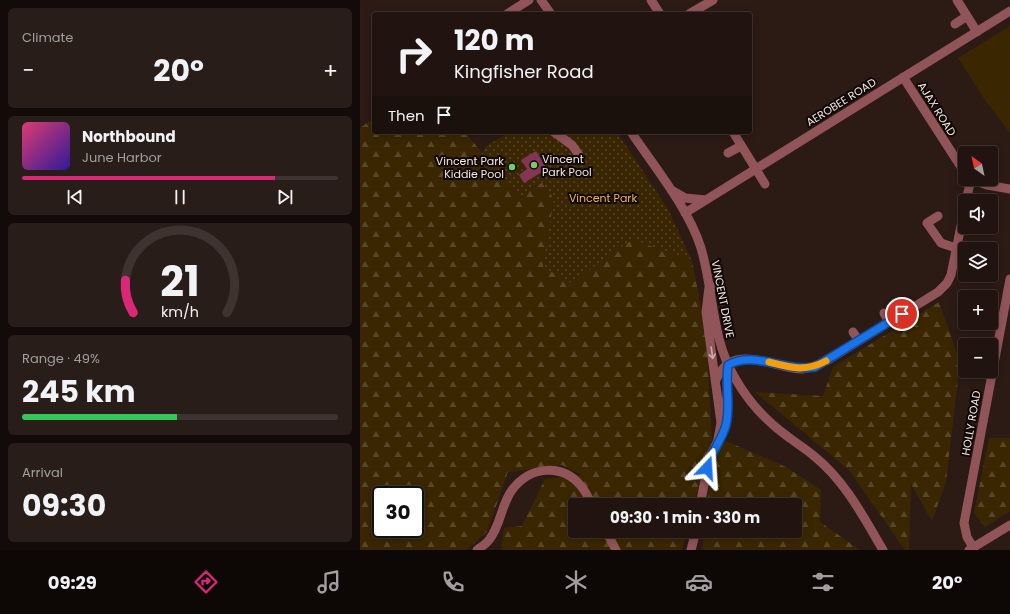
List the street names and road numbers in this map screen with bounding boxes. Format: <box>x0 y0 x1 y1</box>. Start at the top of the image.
street label: AEROBEE ROAD <box>803 74 879 130</box>
street label: AJAX ROAD <box>914 79 960 139</box>
street label: VINCENT DRIVE <box>708 259 738 339</box>
street label: HOLLY ROAD <box>957 389 985 457</box>

